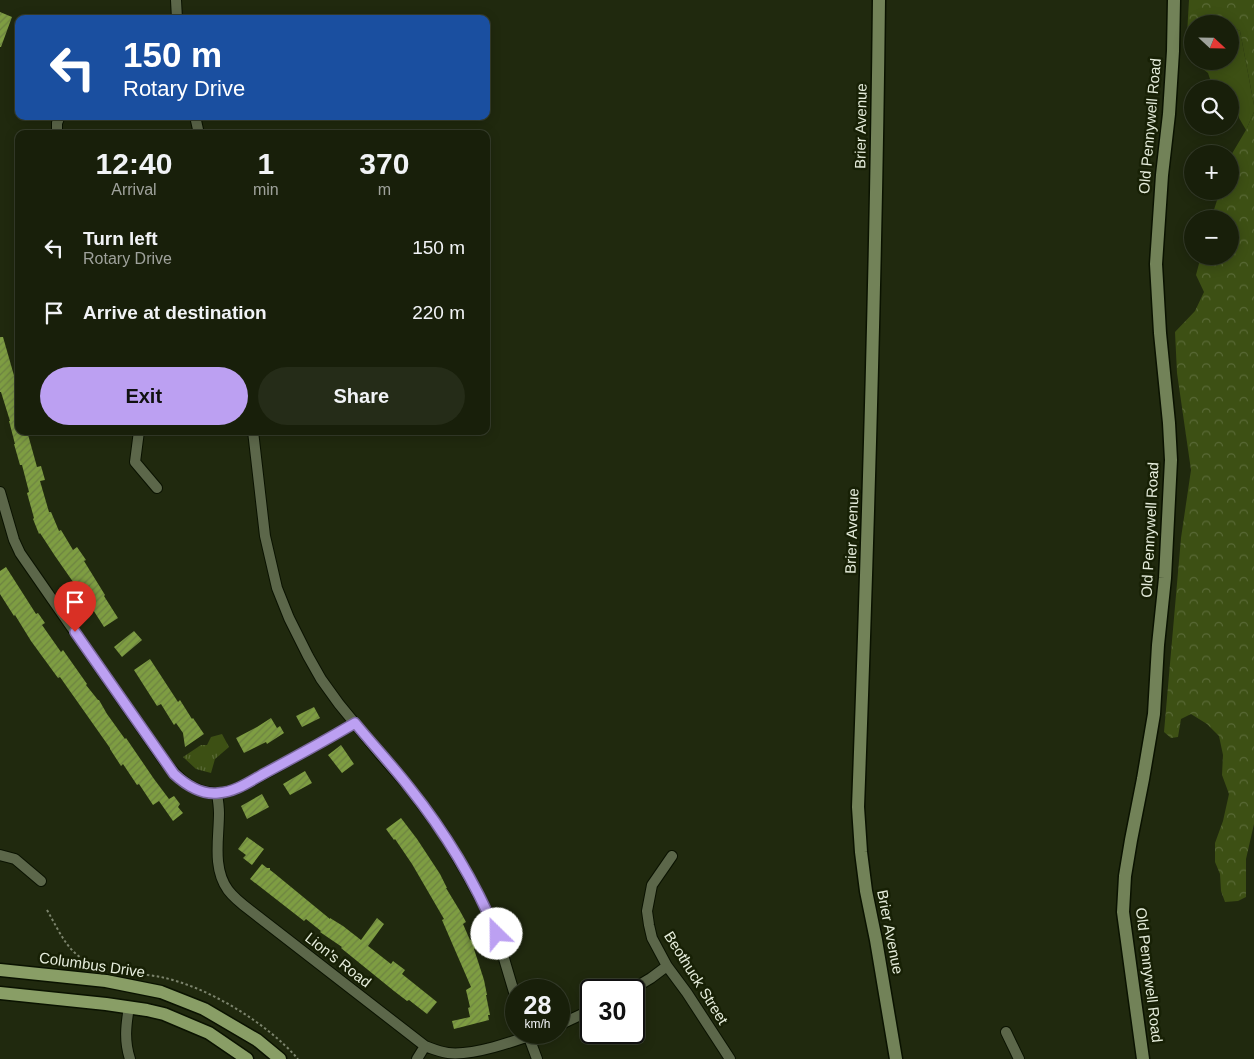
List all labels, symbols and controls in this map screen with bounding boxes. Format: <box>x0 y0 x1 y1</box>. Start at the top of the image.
north arrow <box>1184 15 1239 70</box>
map controls <box>1184 15 1239 265</box>
icon: left <box>40 35 105 100</box>
text: 150 m <box>123 35 222 74</box>
street label: Old Pennywell Road <box>1135 58 1164 194</box>
text: Rotary Drive <box>123 76 245 101</box>
button: search <box>1184 80 1239 135</box>
street label: Brier Avenue <box>851 83 870 169</box>
button: + <box>1184 145 1239 200</box>
text: 12:40 <box>96 147 172 180</box>
text: 1 <box>257 147 274 180</box>
text: 370 <box>359 147 409 180</box>
text: Arrival <box>111 181 157 198</box>
text: min <box>253 181 279 198</box>
text: m <box>378 181 391 198</box>
button: − <box>1184 210 1239 265</box>
text: Turn left <box>83 228 158 249</box>
icon: left <box>40 234 68 262</box>
text: 150 m <box>412 237 465 258</box>
text: Rotary Drive <box>83 250 172 267</box>
icon: arrive <box>40 299 68 327</box>
text: Arrive at destination <box>83 302 267 323</box>
text: 220 m <box>412 302 465 323</box>
button: Exit <box>40 367 248 425</box>
button: Share <box>258 367 465 425</box>
street label: Old Pennywell Road <box>1137 462 1162 598</box>
street label: Brier Avenue <box>842 488 861 574</box>
pin <box>54 581 96 632</box>
icon: arrive <box>61 588 89 616</box>
street label: Brier Avenue <box>874 888 907 976</box>
street label: Old Pennywell Road <box>1133 906 1166 1043</box>
position arrow <box>470 907 522 959</box>
street label: Beothuck Street <box>661 928 732 1028</box>
street label: Lion's Road <box>302 929 375 991</box>
street label: Columbus Drive <box>38 949 146 980</box>
speed limit sign: 30 <box>580 979 645 1044</box>
text: 28 <box>524 991 551 1019</box>
text: km/h <box>524 1017 551 1031</box>

